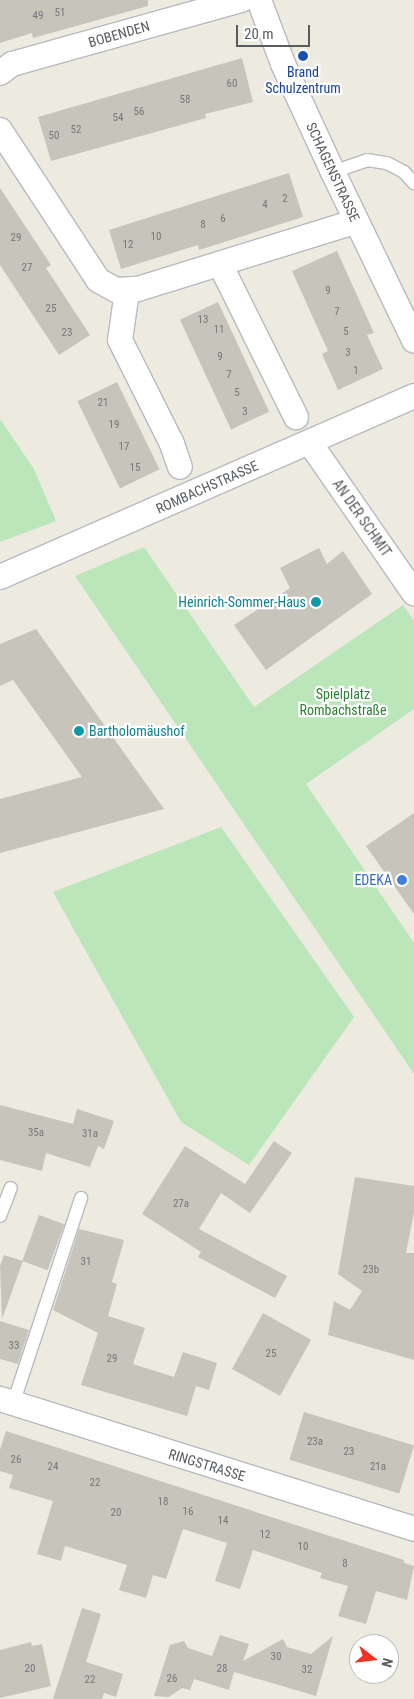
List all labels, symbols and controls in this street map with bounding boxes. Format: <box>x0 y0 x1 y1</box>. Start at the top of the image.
house number: 51 <box>55 6 65 20</box>
house number: 49 <box>33 9 43 23</box>
scale bar <box>239 15 313 47</box>
street label: BOBENDEN <box>86 17 152 51</box>
text: 20 m <box>244 25 274 43</box>
marker: Brand Schulzentrum <box>297 50 309 62</box>
place label: Brand Schulzentrum <box>265 64 341 96</box>
house number: 60 <box>227 77 237 91</box>
house number: 58 <box>180 93 190 107</box>
house number: 56 <box>134 105 144 119</box>
house number: 54 <box>113 111 123 125</box>
street label: SCHAGENSTRASSE <box>303 120 363 224</box>
house number: 52 <box>71 123 81 137</box>
house number: 50 <box>49 129 59 143</box>
house number: 2 <box>282 192 288 206</box>
house number: 4 <box>262 198 268 212</box>
house number: 6 <box>220 212 226 226</box>
house number: 8 <box>200 218 206 232</box>
house number: 10 <box>151 230 161 244</box>
house number: 29 <box>11 231 21 245</box>
house number: 12 <box>123 238 133 252</box>
house number: 27 <box>22 261 32 275</box>
house number: 9 <box>325 284 331 298</box>
house number: 25 <box>46 302 56 316</box>
house number: 7 <box>334 305 340 319</box>
house number: 13 <box>198 313 208 327</box>
house number: 11 <box>214 323 224 337</box>
house number: 5 <box>343 325 349 339</box>
house number: 23 <box>62 326 72 340</box>
house number: 3 <box>345 346 351 360</box>
house number: 9 <box>217 350 223 364</box>
house number: 1 <box>353 364 359 378</box>
house number: 7 <box>226 368 232 382</box>
house number: 5 <box>234 386 240 400</box>
house number: 21 <box>98 396 108 410</box>
house number: 3 <box>242 405 248 419</box>
house number: 19 <box>109 418 119 432</box>
house number: 17 <box>119 440 129 454</box>
street label: ROMBACHSTRASSE <box>153 457 261 517</box>
house number: 15 <box>130 461 140 475</box>
street label: AN DER SCHMIT <box>329 476 395 560</box>
place label: Heinrich-Sommer-Haus <box>178 594 306 610</box>
marker: Heinrich-Sommer-Haus <box>310 596 322 608</box>
park label: Spielplatz Rombachstraße <box>300 686 386 719</box>
place label: Bartholomäushof <box>89 723 185 739</box>
marker: Bartholomäushof <box>73 725 85 737</box>
place label: EDEKA <box>354 872 392 888</box>
marker: EDEKA <box>396 874 408 886</box>
house number: 35a <box>28 1126 44 1140</box>
house number: 31a <box>82 1127 98 1141</box>
house number: 27a <box>173 1197 189 1211</box>
house number: 31 <box>81 1255 91 1269</box>
house number: 23b <box>363 1263 379 1277</box>
house number: 33 <box>9 1339 19 1353</box>
house number: 25 <box>266 1347 276 1361</box>
house number: 29 <box>107 1352 117 1366</box>
house number: 23a <box>307 1435 323 1449</box>
street label: RINGSTRASSE <box>167 1445 247 1485</box>
house number: 23 <box>344 1445 354 1459</box>
house number: 26 <box>11 1453 21 1467</box>
house number: 24 <box>48 1460 58 1474</box>
house number: 21a <box>370 1460 386 1474</box>
house number: 22 <box>90 1476 100 1490</box>
house number: 18 <box>158 1495 168 1509</box>
house number: 16 <box>183 1505 193 1519</box>
house number: 20 <box>111 1506 121 1520</box>
house number: 14 <box>218 1514 228 1528</box>
house number: 12 <box>260 1528 270 1542</box>
house number: 10 <box>298 1540 308 1554</box>
house number: 8 <box>342 1557 348 1571</box>
north arrow <box>349 1634 399 1684</box>
house number: 30 <box>271 1650 281 1664</box>
text: N <box>379 1657 396 1669</box>
house number: 20 <box>25 1662 35 1676</box>
house number: 28 <box>217 1662 227 1676</box>
house number: 32 <box>302 1663 312 1677</box>
house number: 26 <box>167 1672 177 1686</box>
house number: 22 <box>85 1673 95 1687</box>

